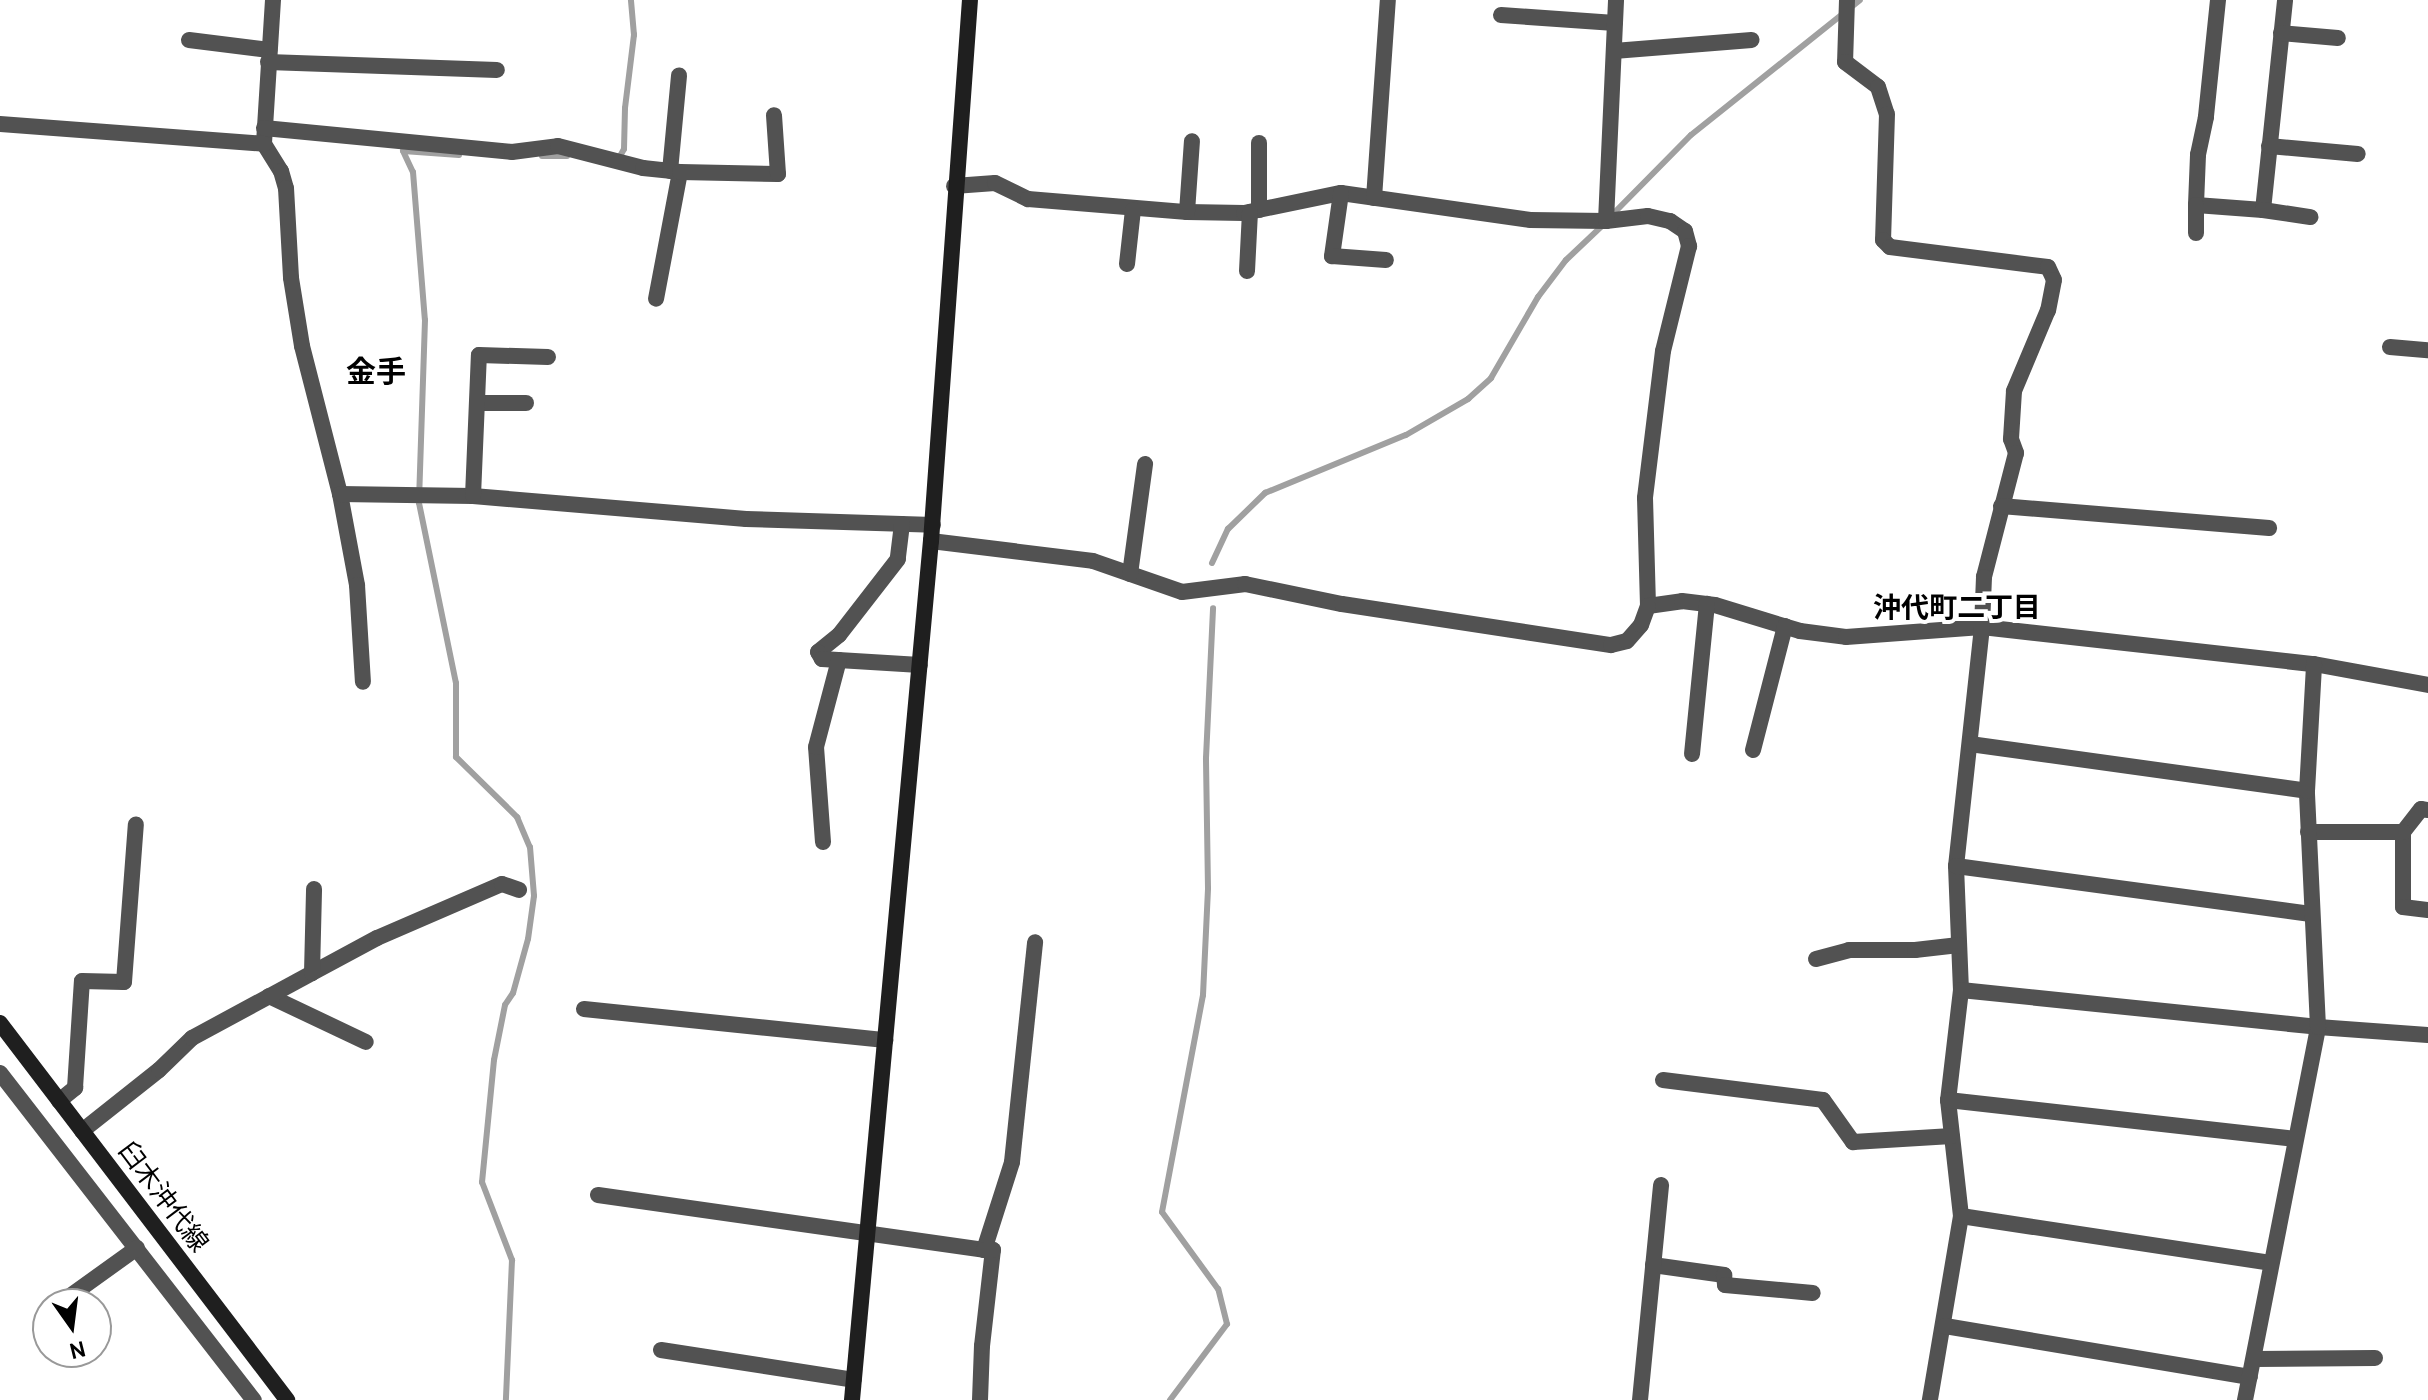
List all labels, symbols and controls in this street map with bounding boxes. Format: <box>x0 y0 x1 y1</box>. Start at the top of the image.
district label: 金手 <box>346 354 406 390</box>
district label: 沖代町二丁目 <box>1873 590 2041 624</box>
street label: 臼木沖代線 <box>111 1136 215 1258</box>
north arrow <box>32 1288 112 1368</box>
text: N <box>67 1335 88 1365</box>

